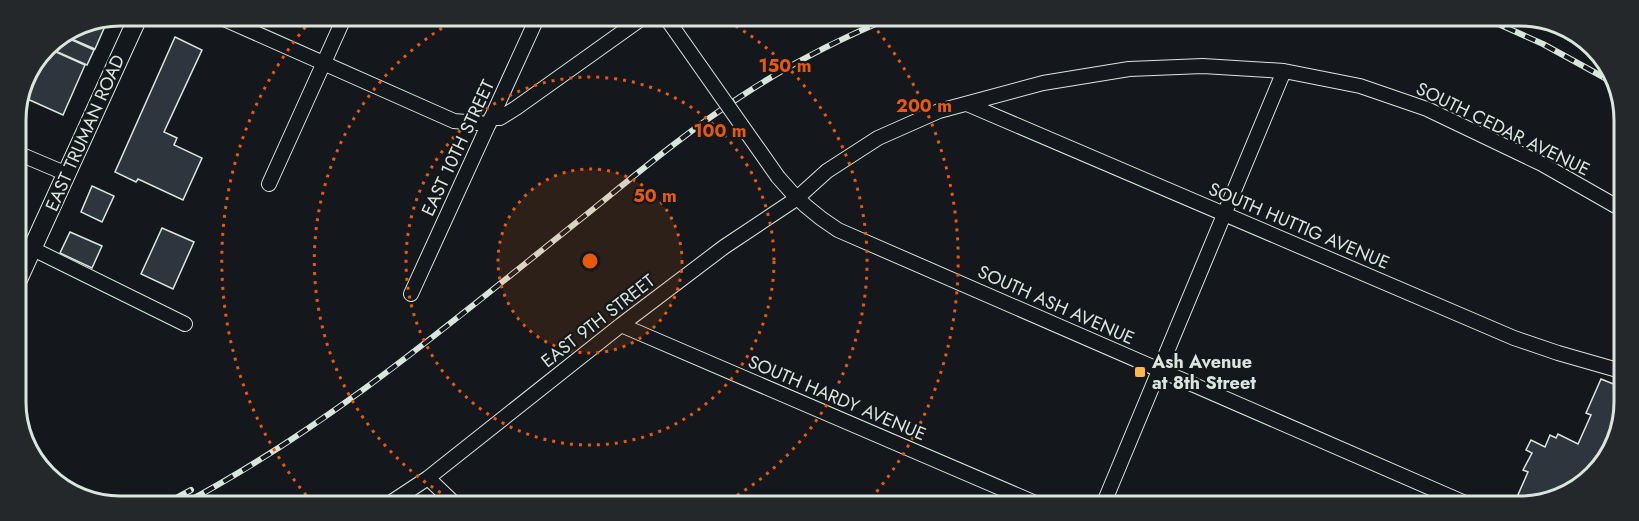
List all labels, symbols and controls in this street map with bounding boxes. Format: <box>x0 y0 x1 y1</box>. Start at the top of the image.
street label: EAST TRUMAN ROAD <box>39 51 131 215</box>
text: 150 m <box>759 53 811 79</box>
street label: EAST 10TH STREET <box>415 75 501 220</box>
street label: SOUTH CEDAR AVENUE <box>1412 76 1594 182</box>
text: 200 m <box>896 93 952 119</box>
text: 100 m <box>693 118 747 144</box>
street label: SOUTH HUTTIG AVENUE <box>1205 176 1393 276</box>
text: 50 m <box>633 183 677 209</box>
centre of rings <box>580 251 600 271</box>
street label: SOUTH ASH AVENUE <box>974 259 1138 351</box>
street label: EAST 9TH STREET <box>535 268 661 374</box>
street label: SOUTH HARDY AVENUE <box>744 349 930 447</box>
place label: Ash Avenue at 8th Street <box>1151 349 1256 396</box>
marker: Ash Avenue at 8th Street <box>1133 365 1147 379</box>

